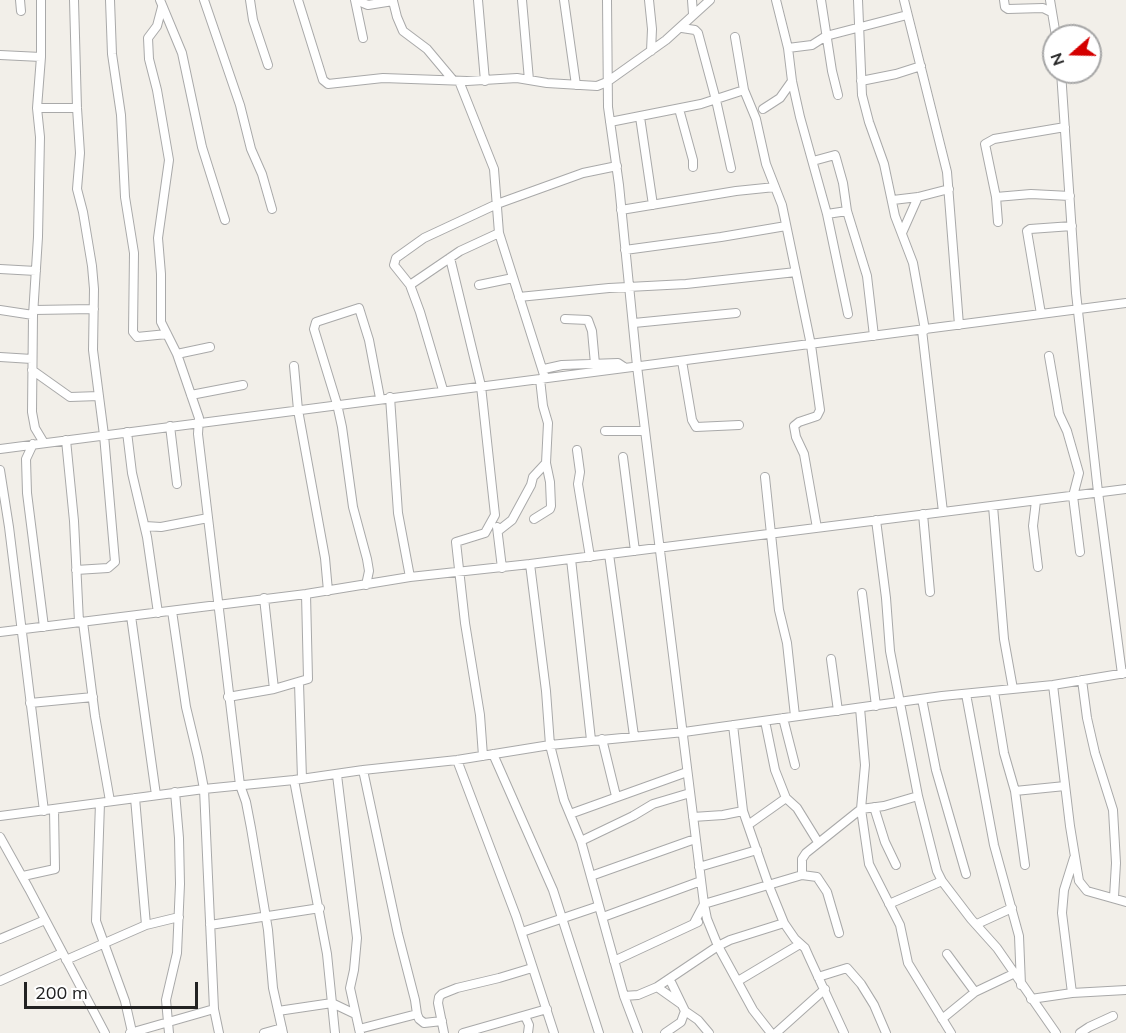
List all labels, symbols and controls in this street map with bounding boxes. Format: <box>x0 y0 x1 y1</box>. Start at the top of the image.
north arrow <box>1042 24 1102 84</box>
text: N <box>1045 50 1068 69</box>
scale bar <box>27 970 201 1008</box>
text: 200 m <box>35 981 88 1004</box>

